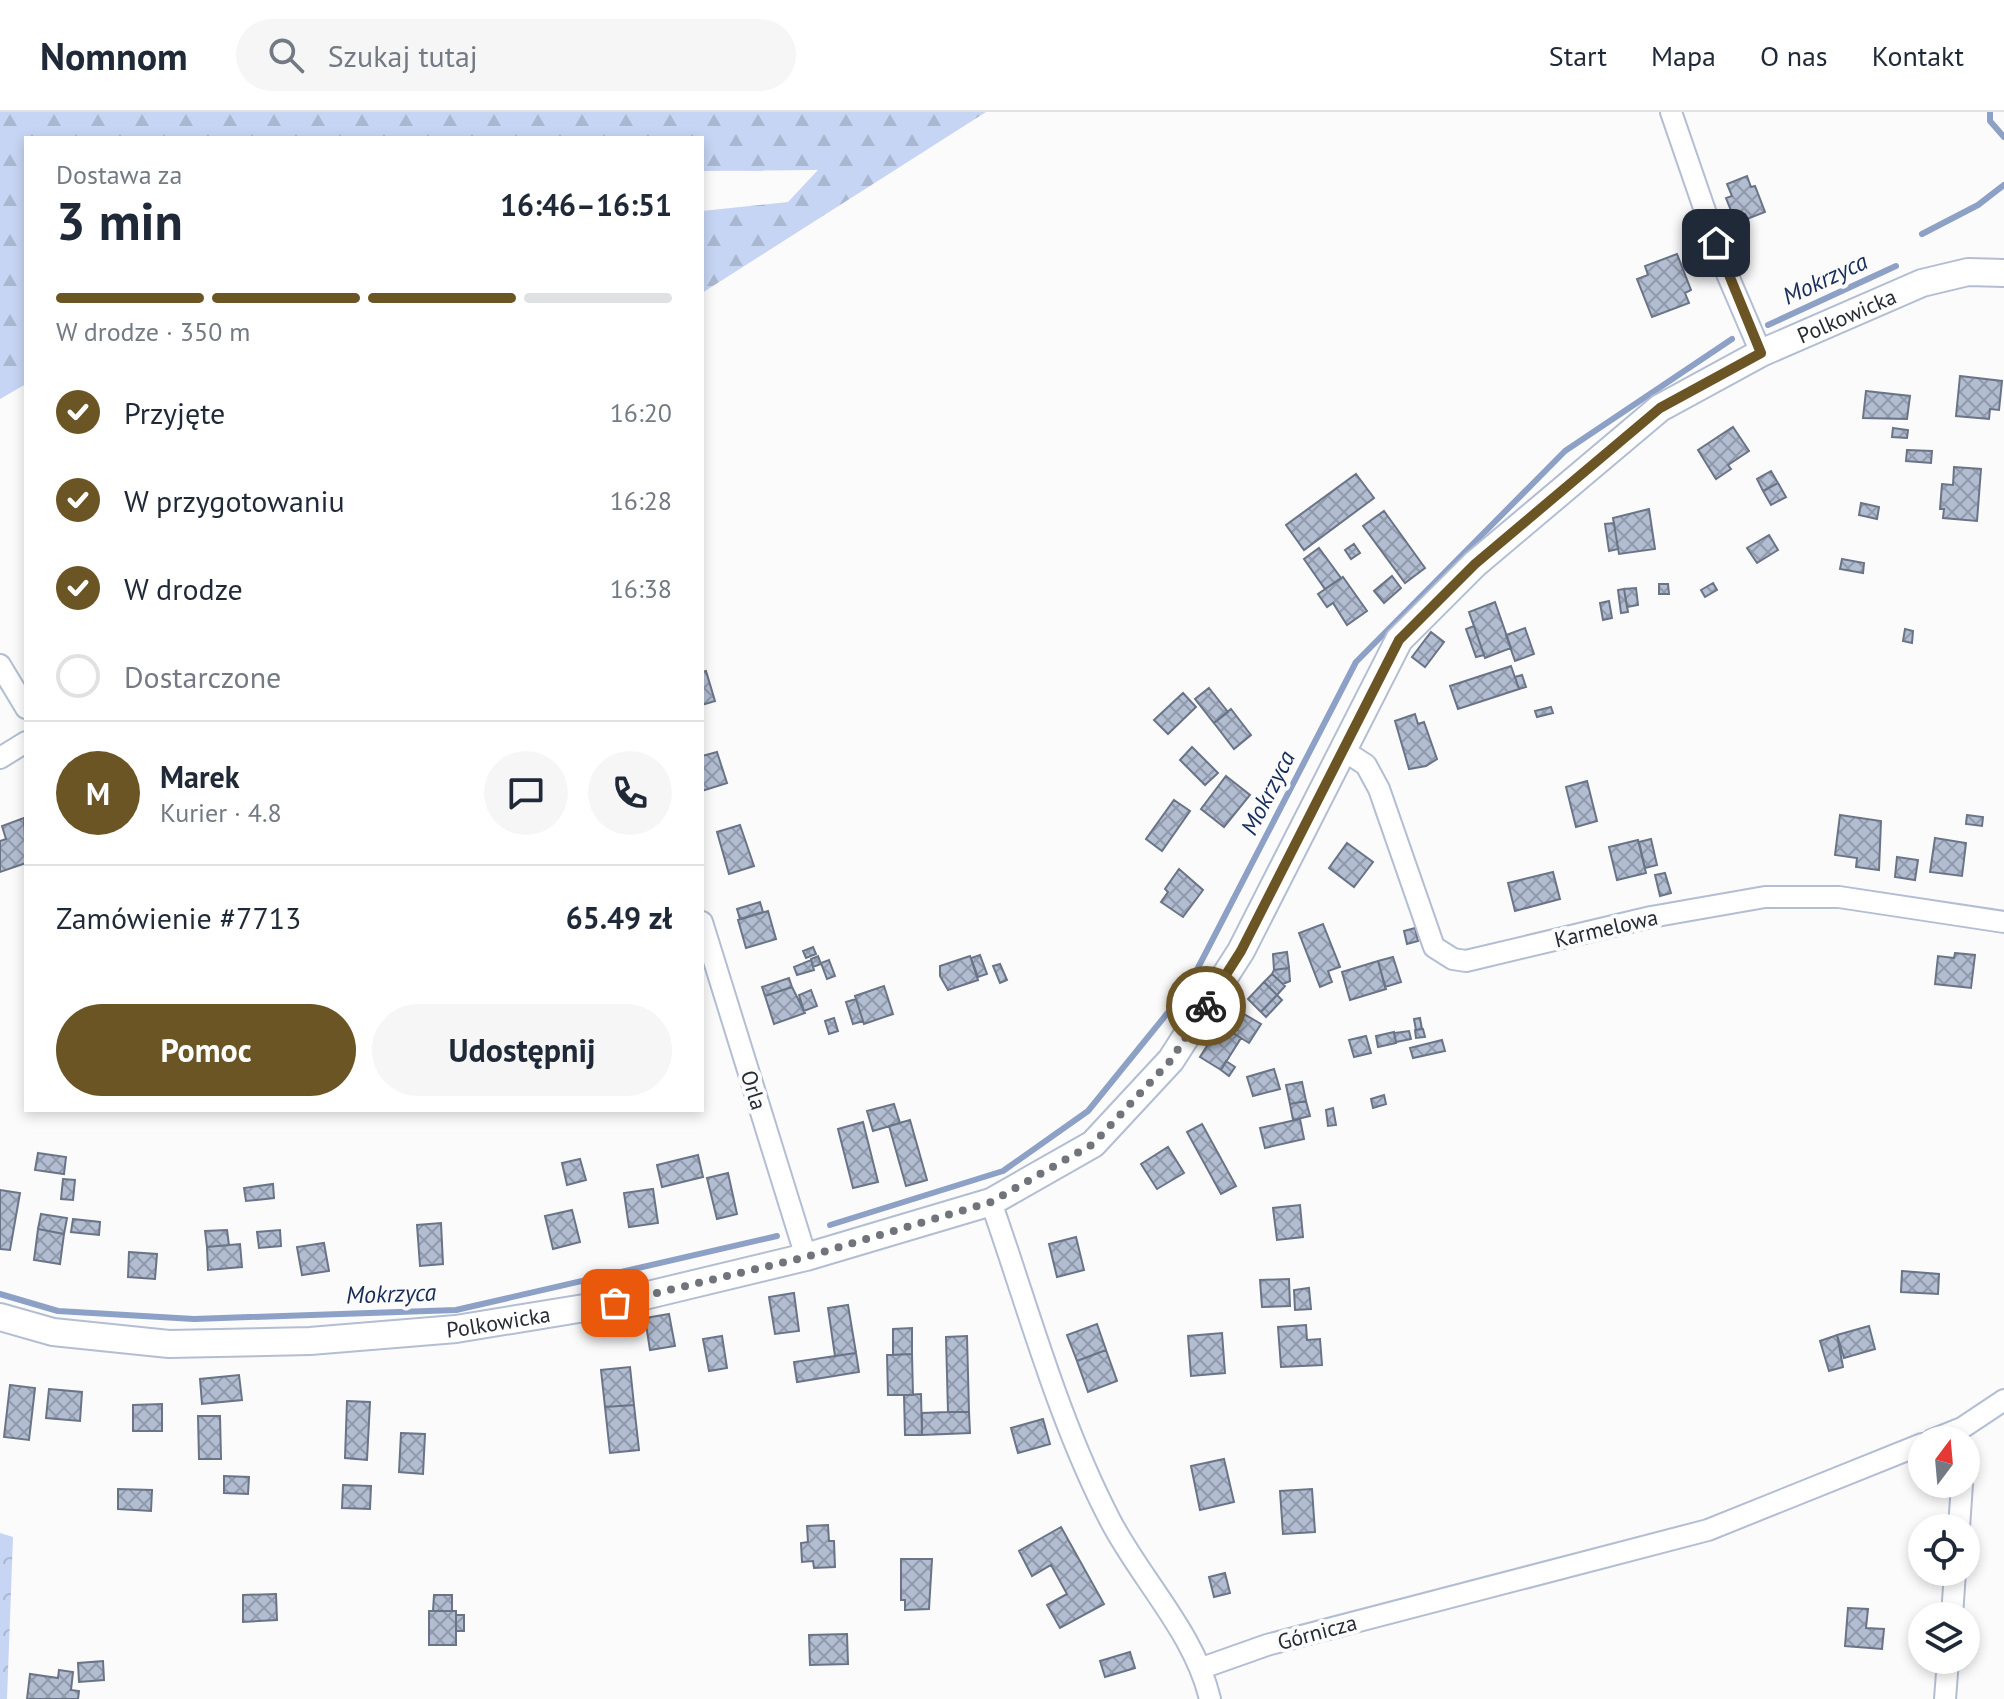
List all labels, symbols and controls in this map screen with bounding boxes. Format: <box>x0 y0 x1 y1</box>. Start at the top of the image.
search box <box>236 19 796 91</box>
text: Nomnom <box>40 31 188 80</box>
icon: search <box>264 33 308 77</box>
text: Szukaj tutaj <box>328 36 478 75</box>
text: Start <box>1549 37 1607 74</box>
text: Mapa <box>1651 37 1716 74</box>
text: O nas <box>1760 37 1828 74</box>
text: Kontakt <box>1872 37 1964 74</box>
text: Dostawa za <box>56 158 182 191</box>
text: 16:46–16:51 <box>500 185 672 224</box>
text: 3 min <box>56 187 183 254</box>
pin <box>1682 209 1750 277</box>
icon: home <box>1694 221 1738 265</box>
water label: Mokrzyca <box>1777 245 1873 312</box>
street label: Polkowicka <box>1793 282 1900 350</box>
text: W drodze · 350 m <box>56 315 250 348</box>
icon: check <box>56 390 100 434</box>
text: Przyjęte <box>124 393 225 432</box>
text: 16:20 <box>610 396 672 429</box>
icon: check <box>56 478 100 522</box>
text: W przygotowaniu <box>124 481 345 520</box>
text: 16:28 <box>610 484 672 517</box>
icon: check <box>56 566 100 610</box>
text: W drodze <box>124 569 243 608</box>
text: 16:38 <box>610 572 672 605</box>
text: Dostarczone <box>124 657 281 696</box>
water label: Mokrzyca <box>1233 745 1302 840</box>
button: chat <box>484 751 568 835</box>
button: phone <box>588 751 672 835</box>
text: Marek <box>160 757 239 796</box>
text: M <box>86 774 110 813</box>
text: Kurier · 4.8 <box>160 796 282 829</box>
text: Zamówienie #7713 <box>56 898 301 937</box>
text: 65.49 zł <box>566 898 672 937</box>
street label: Karmelowa <box>1552 903 1660 953</box>
courier <box>1166 966 1246 1046</box>
icon: bike <box>1184 984 1228 1028</box>
button: Pomoc <box>56 1004 356 1096</box>
button: Udostępnij <box>372 1004 672 1096</box>
street label: Orla <box>735 1067 773 1113</box>
pin <box>581 1269 649 1337</box>
water label: Mokrzyca <box>345 1276 437 1311</box>
icon: bag <box>593 1281 637 1325</box>
street label: Polkowicka <box>445 1300 552 1344</box>
north arrow <box>1908 1426 1980 1498</box>
map controls <box>1908 1426 1980 1674</box>
button: locate <box>1908 1514 1980 1586</box>
button: layers <box>1908 1602 1980 1674</box>
street label: Górnicza <box>1274 1608 1360 1656</box>

